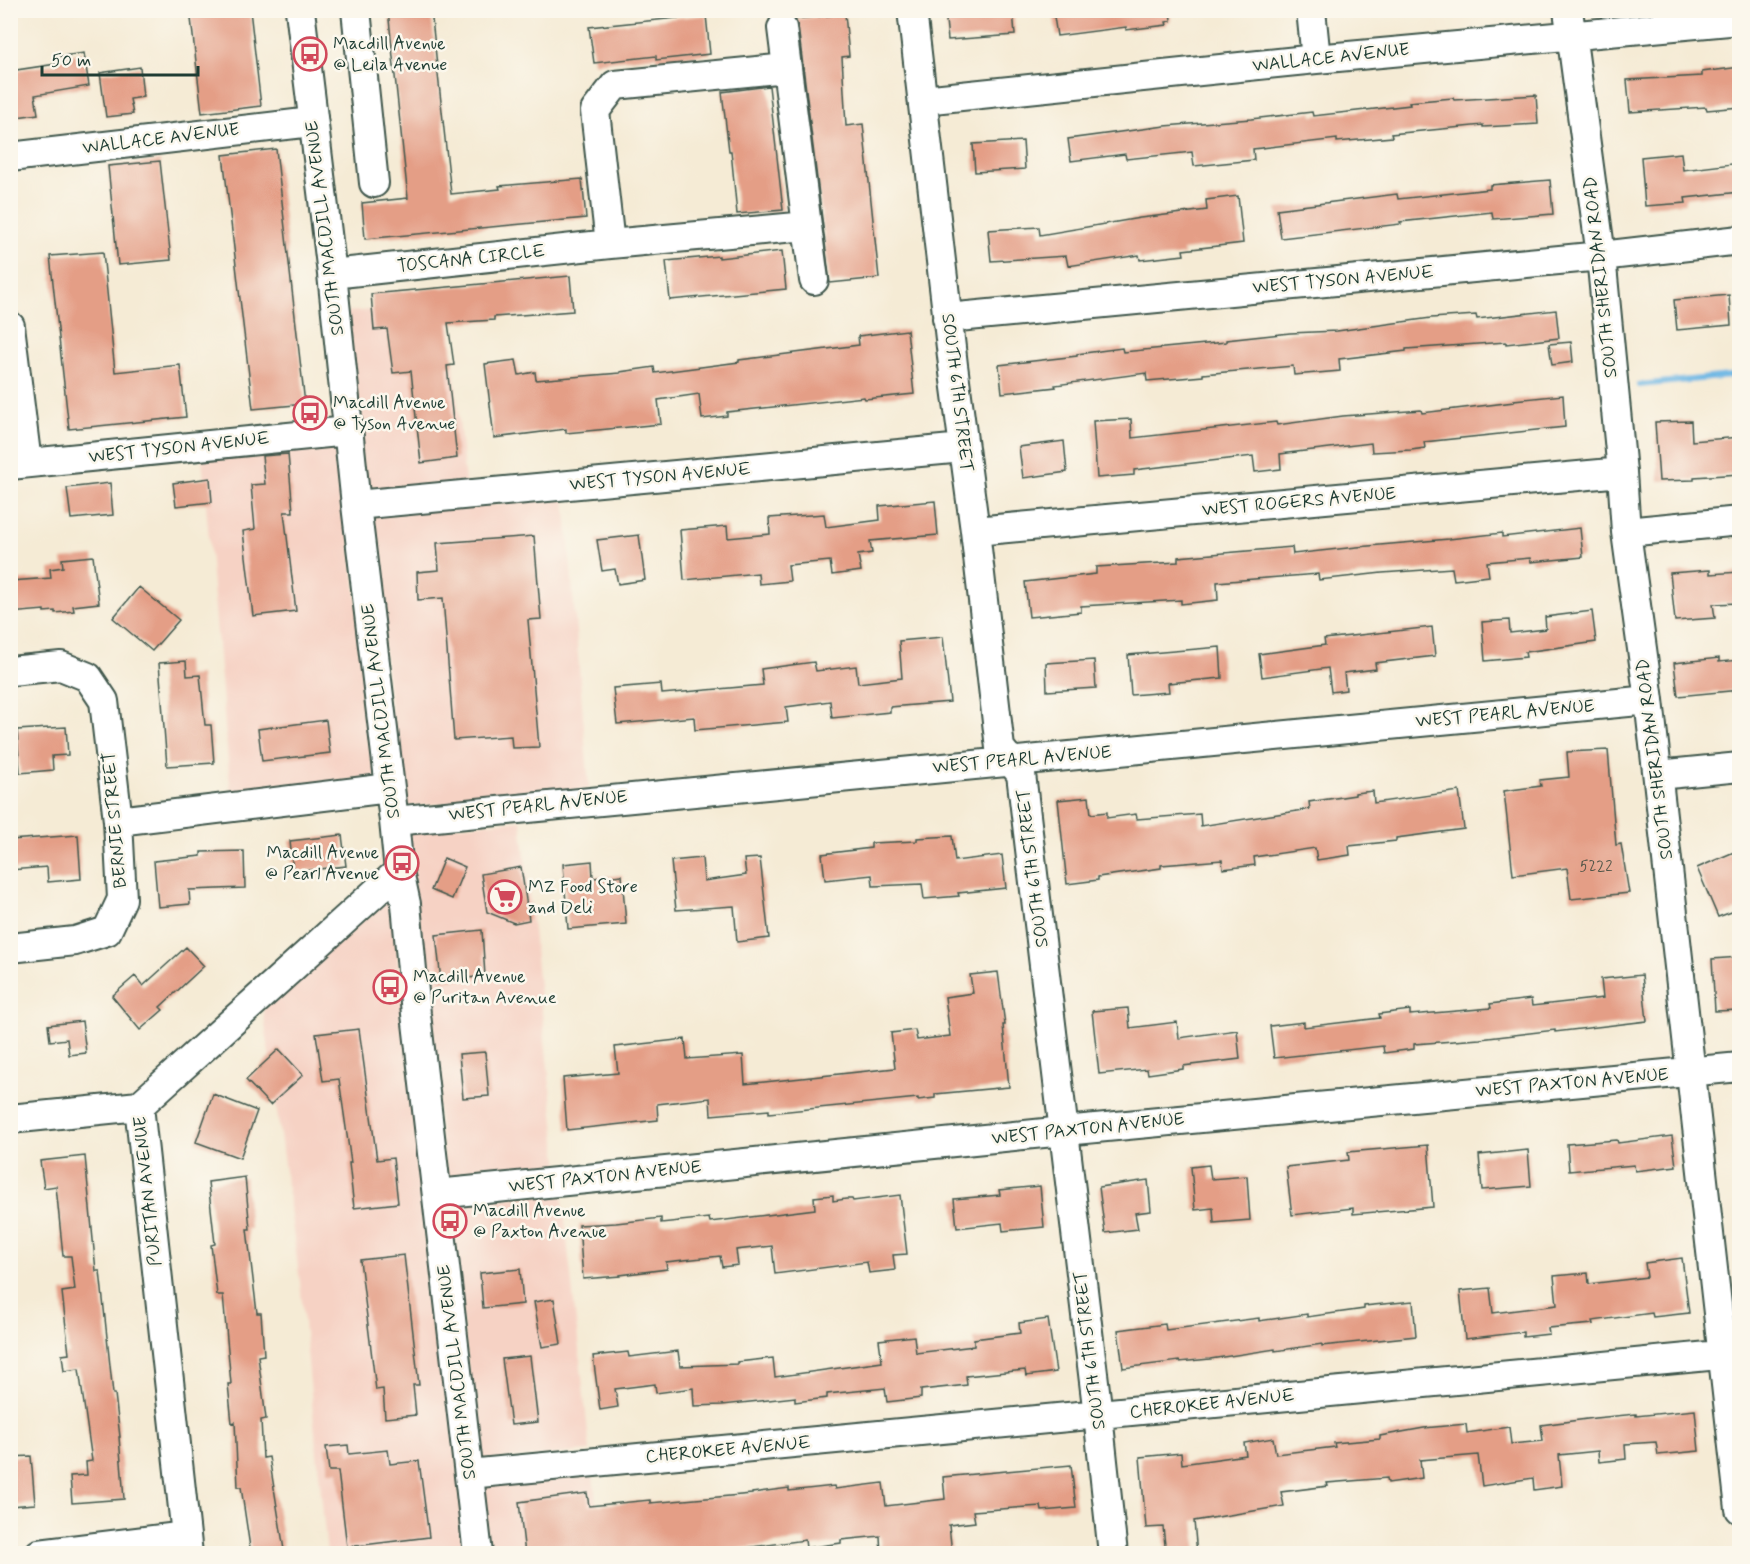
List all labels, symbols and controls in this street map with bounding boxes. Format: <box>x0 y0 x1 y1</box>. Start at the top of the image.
place label: Macdill Avenue @ Leila Avenue <box>333 32 447 77</box>
bus stop icon: Macdill Avenue @ Leila Avenue <box>292 36 328 72</box>
street label: WALLACE AVENUE <box>1251 38 1411 78</box>
scale bar <box>42 39 198 77</box>
text: 50 m <box>51 49 91 73</box>
street label: WALLACE AVENUE <box>81 117 241 161</box>
street label: SOUTH MACDILL AVENUE <box>300 119 350 337</box>
street label: SOUTH SHERIDAN ROAD <box>1578 175 1624 379</box>
street label: TOSCANA CIRCLE <box>396 239 546 279</box>
street label: WEST TYSON AVENUE <box>1251 260 1435 300</box>
street label: SOUTH 6TH STREET <box>935 312 979 474</box>
place label: Macdill Avenue @ Tyson Avenue <box>333 391 455 436</box>
bus stop icon: Macdill Avenue @ Tyson Avenue <box>292 395 328 431</box>
street label: WEST TYSON AVENUE <box>87 427 271 469</box>
street label: WEST TYSON AVENUE <box>568 457 752 497</box>
street label: WEST ROGERS AVENUE <box>1201 482 1397 522</box>
street label: SOUTH MACDILL AVENUE <box>356 602 406 820</box>
street label: SOUTH SHERIDAN ROAD <box>1631 657 1679 861</box>
street label: WEST PEARL AVENUE <box>1415 694 1595 734</box>
street label: WEST PEARL AVENUE <box>932 740 1112 780</box>
street label: BERNIE STREET <box>97 751 133 889</box>
street label: WEST PEARL AVENUE <box>448 785 628 827</box>
street label: SOUTH 6TH STREET <box>1011 787 1055 949</box>
place label: Macdill Avenue @ Pearl Avenue <box>265 841 379 886</box>
bus stop icon: Macdill Avenue @ Pearl Avenue <box>384 845 420 881</box>
house number: 5222 <box>1579 857 1613 877</box>
place label: MZ Food Store and Deli <box>528 875 638 920</box>
supermarket icon: MZ Food Store and Deli <box>487 879 523 915</box>
place label: Macdill Avenue @ Puritan Avenue <box>413 965 557 1010</box>
bus stop icon: Macdill Avenue @ Puritan Avenue <box>372 969 408 1005</box>
street label: WEST PAXTON AVENUE <box>1475 1063 1669 1103</box>
street label: WEST PAXTON AVENUE <box>991 1107 1185 1151</box>
street label: PURITAN AVENUE <box>128 1115 168 1267</box>
street label: WEST PAXTON AVENUE <box>508 1155 702 1199</box>
place label: Macdill Avenue @ Paxton Avenue <box>473 1199 607 1244</box>
bus stop icon: Macdill Avenue @ Paxton Avenue <box>432 1203 468 1239</box>
street label: SOUTH MACDILL AVENUE <box>432 1263 482 1481</box>
street label: SOUTH 6TH STREET <box>1068 1269 1112 1431</box>
street label: CHEROKEE AVENUE <box>1128 1383 1296 1425</box>
street label: CHEROKEE AVENUE <box>644 1431 812 1469</box>

